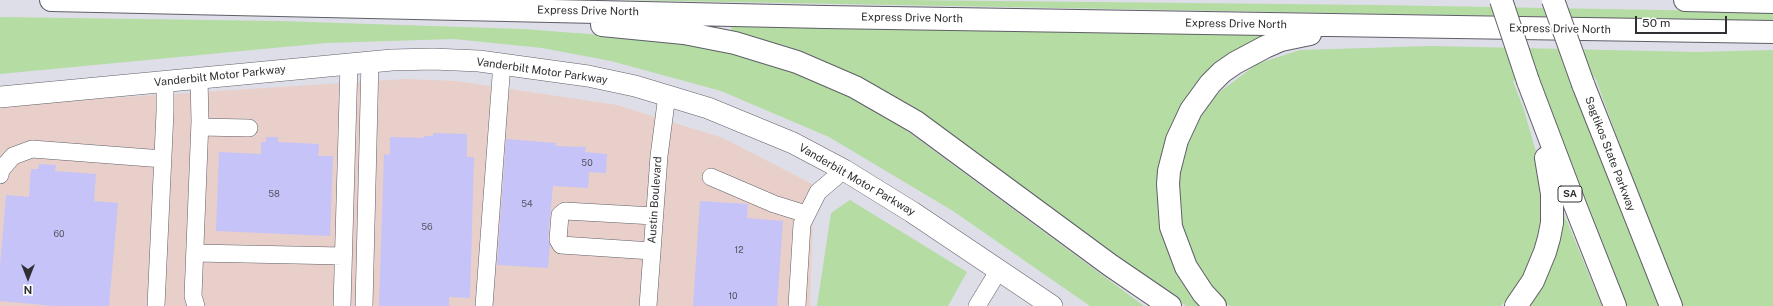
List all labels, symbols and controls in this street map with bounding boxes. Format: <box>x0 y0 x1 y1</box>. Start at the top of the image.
street label: Express Drive North <box>537 4 639 18</box>
scale bar <box>1637 8 1729 34</box>
street label: Express Drive North <box>861 11 963 25</box>
text: 50 m <box>1642 16 1670 30</box>
street label: Express Drive North <box>1185 17 1287 31</box>
street label: Express Drive North <box>1509 22 1611 36</box>
street label: Vanderbilt Motor Parkway <box>475 55 609 87</box>
street label: Vanderbilt Motor Parkway <box>153 63 287 89</box>
street label: Sagtikos State Parkway <box>1582 95 1638 213</box>
street label: Vanderbilt Motor Parkway <box>796 141 918 219</box>
street label: Austin Boulevard <box>645 156 665 244</box>
house number: 50 <box>581 158 593 168</box>
road number: SA <box>1558 186 1582 202</box>
house number: 58 <box>268 189 280 199</box>
house number: 54 <box>521 199 533 209</box>
house number: 56 <box>421 222 433 232</box>
house number: 60 <box>53 229 65 239</box>
house number: 12 <box>734 245 744 255</box>
north arrow <box>8 258 48 298</box>
text: N <box>24 284 32 296</box>
house number: 10 <box>728 291 738 301</box>

